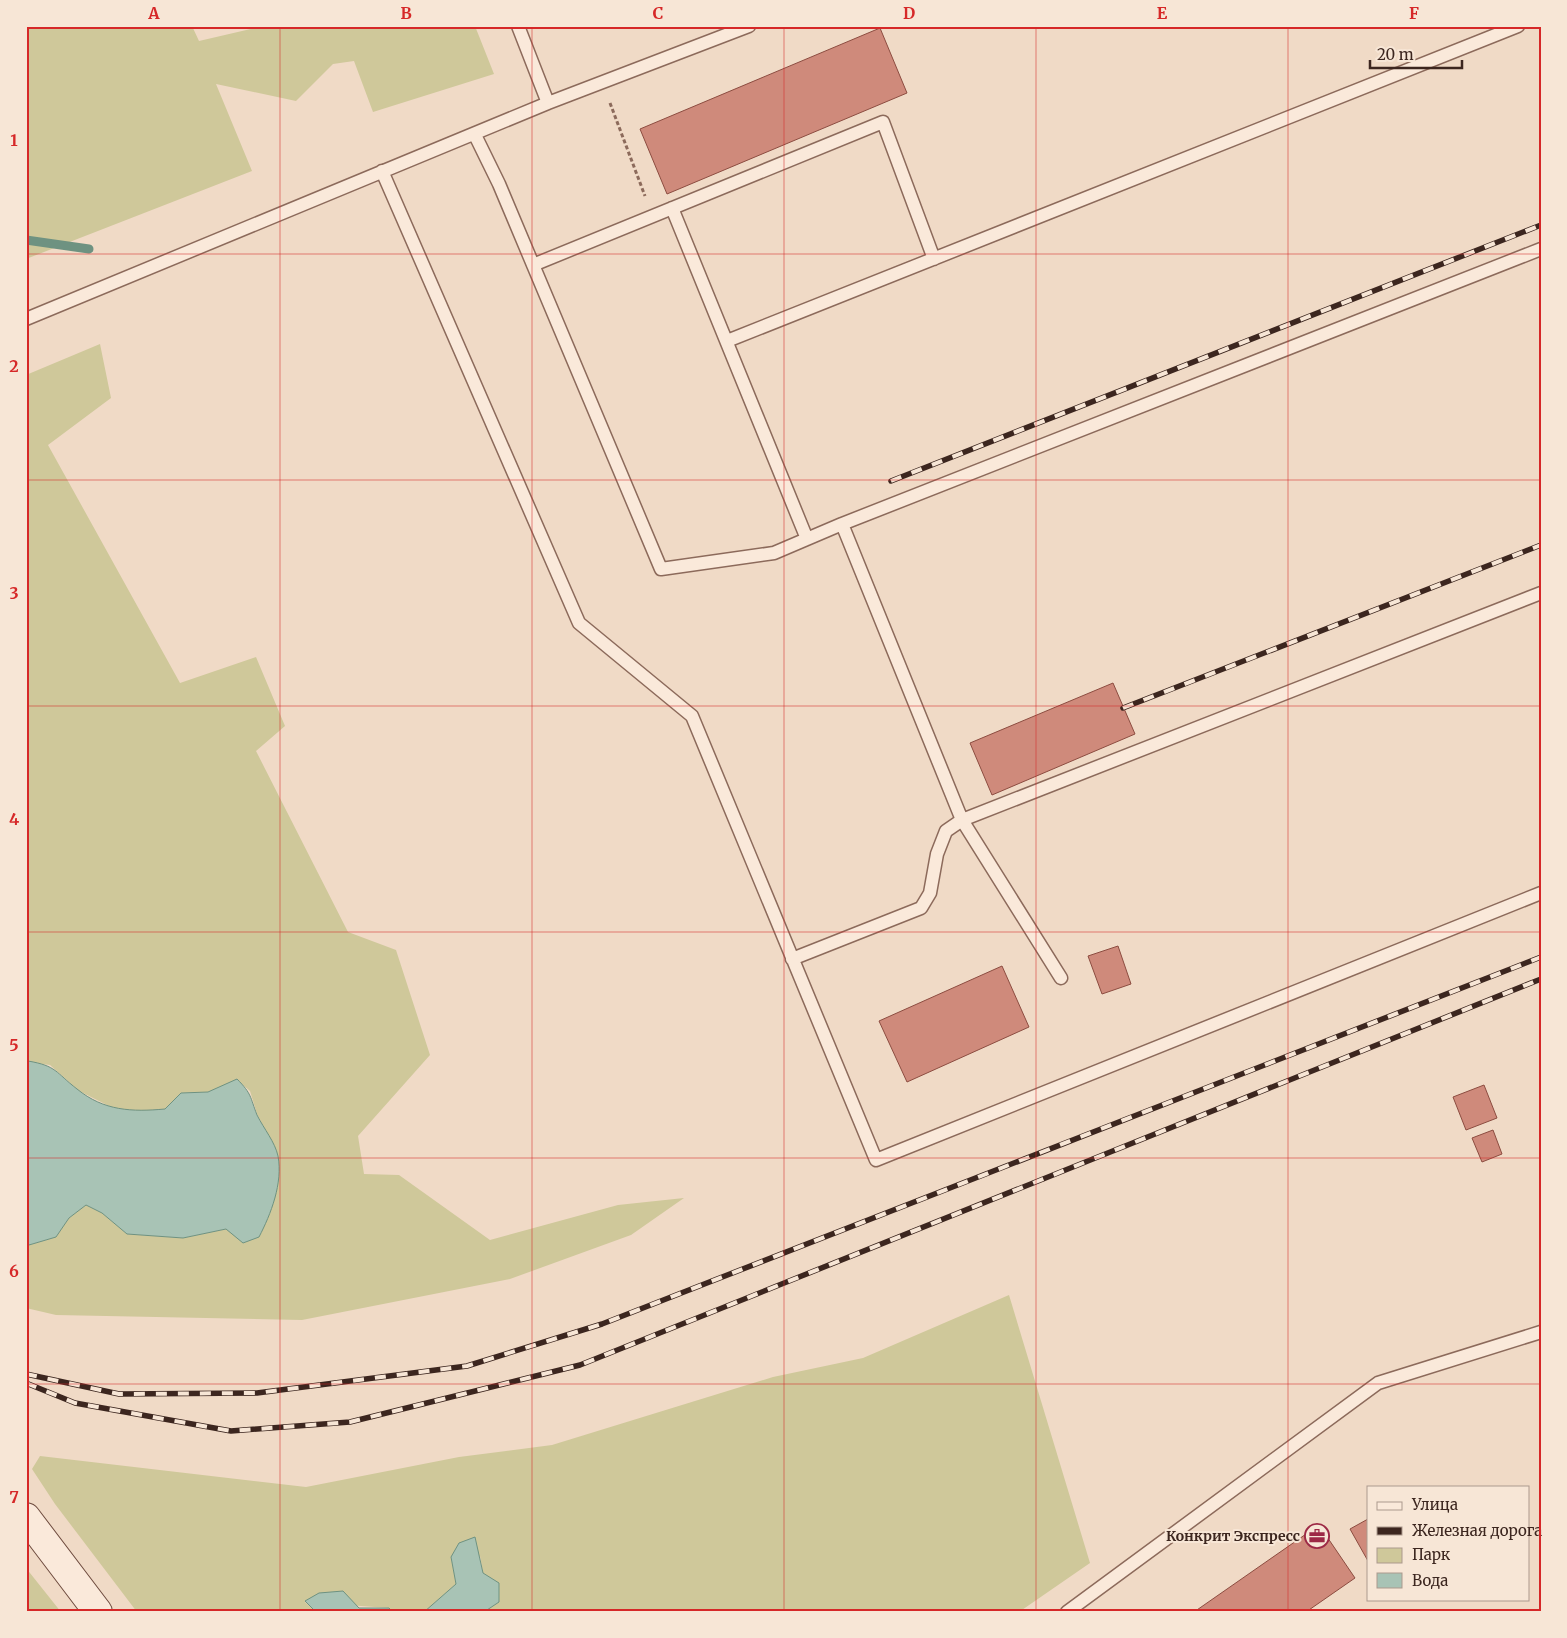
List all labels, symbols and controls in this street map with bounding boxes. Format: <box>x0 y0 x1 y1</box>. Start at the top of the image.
text: A <box>147 3 160 23</box>
text: B <box>400 3 412 23</box>
text: C <box>653 3 663 23</box>
text: D <box>903 3 915 23</box>
text: E <box>1157 3 1168 23</box>
text: F <box>1409 3 1419 23</box>
scale bar <box>1370 38 1462 70</box>
text: 20 m <box>1377 45 1414 64</box>
text: 1 <box>10 130 18 150</box>
text: 2 <box>9 356 19 376</box>
text: 3 <box>9 583 19 603</box>
text: 4 <box>9 809 19 829</box>
text: 5 <box>9 1035 19 1055</box>
text: 6 <box>9 1261 19 1281</box>
legend <box>1367 1486 1530 1600</box>
text: 7 <box>9 1487 19 1507</box>
text: Улица <box>1411 1495 1458 1514</box>
text: Железная дорога <box>1412 1521 1542 1540</box>
office icon: Конкрит Экспресс <box>1304 1523 1330 1549</box>
place label: Конкрит Экспресс <box>1166 1527 1300 1545</box>
text: Парк <box>1412 1545 1451 1564</box>
text: Вода <box>1412 1571 1448 1590</box>

